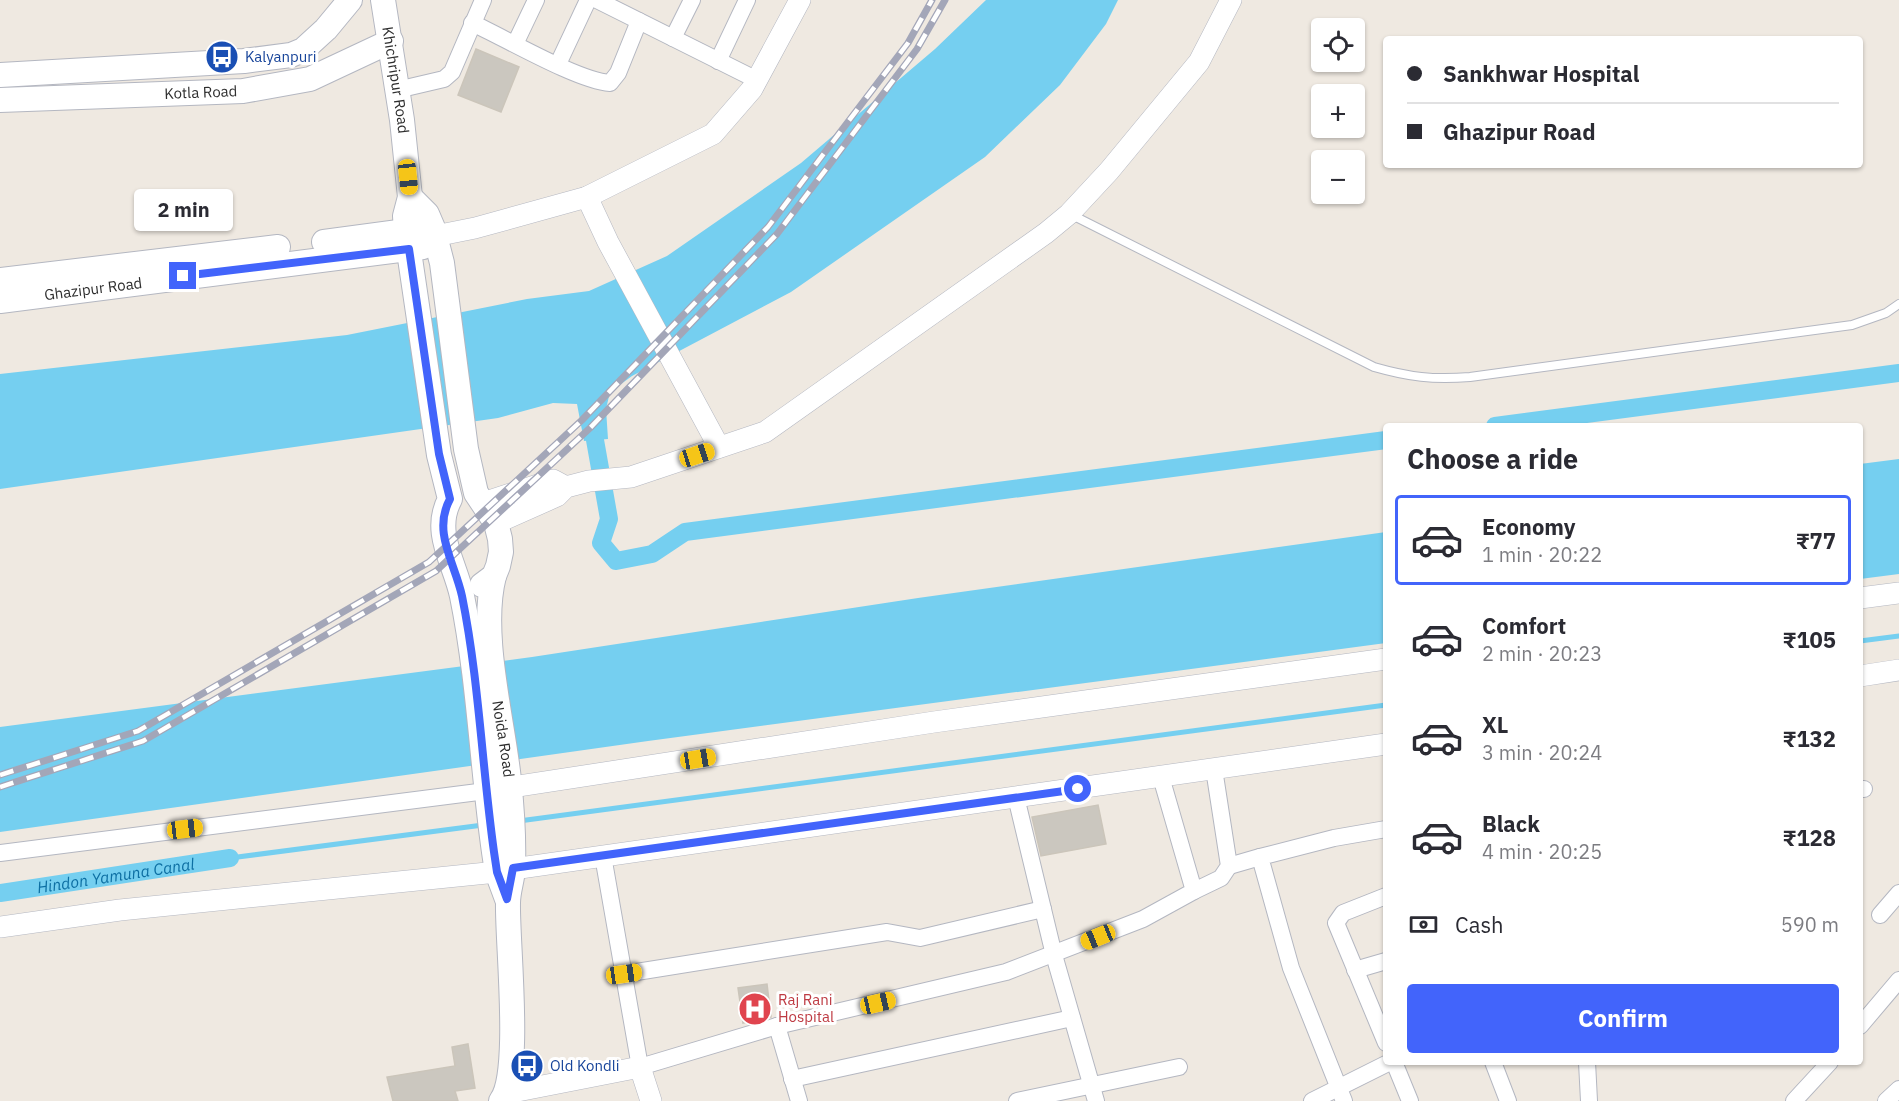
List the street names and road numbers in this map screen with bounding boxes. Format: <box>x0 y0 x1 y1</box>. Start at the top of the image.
street label: Khichripur Road <box>378 25 413 134</box>
street label: Kotla Road <box>164 81 238 103</box>
street label: Ghazipur Road <box>43 273 143 304</box>
street label: Noida Road <box>488 699 519 778</box>

